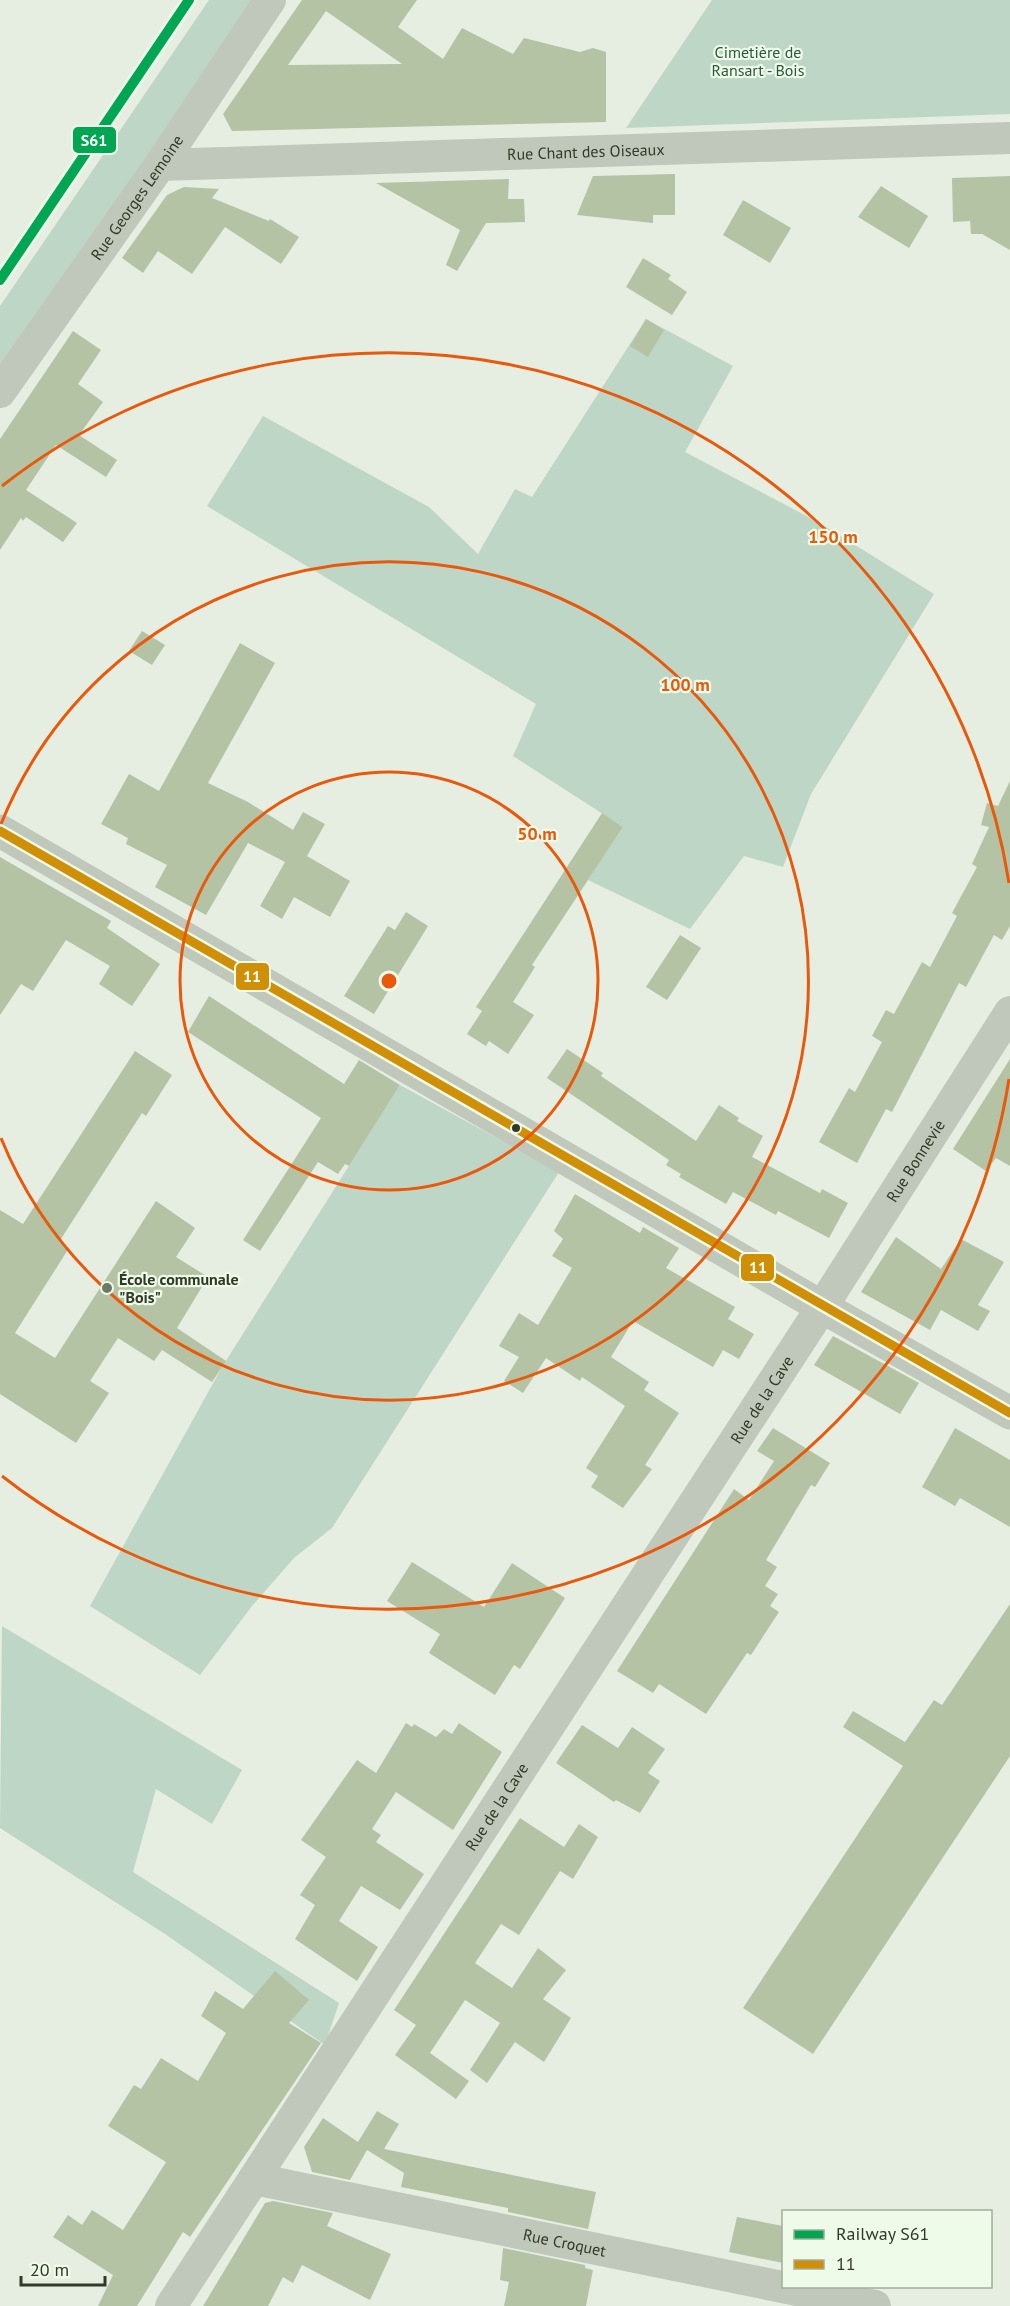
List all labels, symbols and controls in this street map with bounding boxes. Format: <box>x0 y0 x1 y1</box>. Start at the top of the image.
park label: Cimetière de Ransart - Bois <box>712 42 805 80</box>
line badge: S61 <box>72 126 117 154</box>
text: S61 <box>81 130 107 150</box>
street label: Rue Georges Lemoine <box>86 131 187 264</box>
street label: Rue Chant des Oiseaux <box>507 139 665 164</box>
text: 150 m <box>808 525 858 548</box>
text: 100 m <box>660 673 710 696</box>
text: 50 m <box>517 822 557 845</box>
line badge: 11 <box>235 962 270 991</box>
text: 11 <box>243 966 261 986</box>
centre of rings <box>379 971 399 991</box>
street label: Rue Bonnevie <box>882 1116 949 1206</box>
unlabelled marker <box>510 1122 522 1134</box>
line badge: 11 <box>740 1253 775 1282</box>
text: 11 <box>749 1257 767 1277</box>
place label: École communale "Bois" <box>119 1269 239 1307</box>
marker: École communale "Bois" <box>100 1281 114 1295</box>
street label: Rue de la Cave <box>726 1352 798 1447</box>
street label: Rue de la Cave <box>460 1759 532 1854</box>
legend <box>782 2210 992 2288</box>
text: Railway S61 <box>836 2222 929 2245</box>
street label: Rue Croquet <box>521 2224 608 2261</box>
scale bar <box>21 2249 105 2287</box>
text: 11 <box>836 2252 856 2275</box>
text: 20 m <box>30 2258 69 2281</box>

